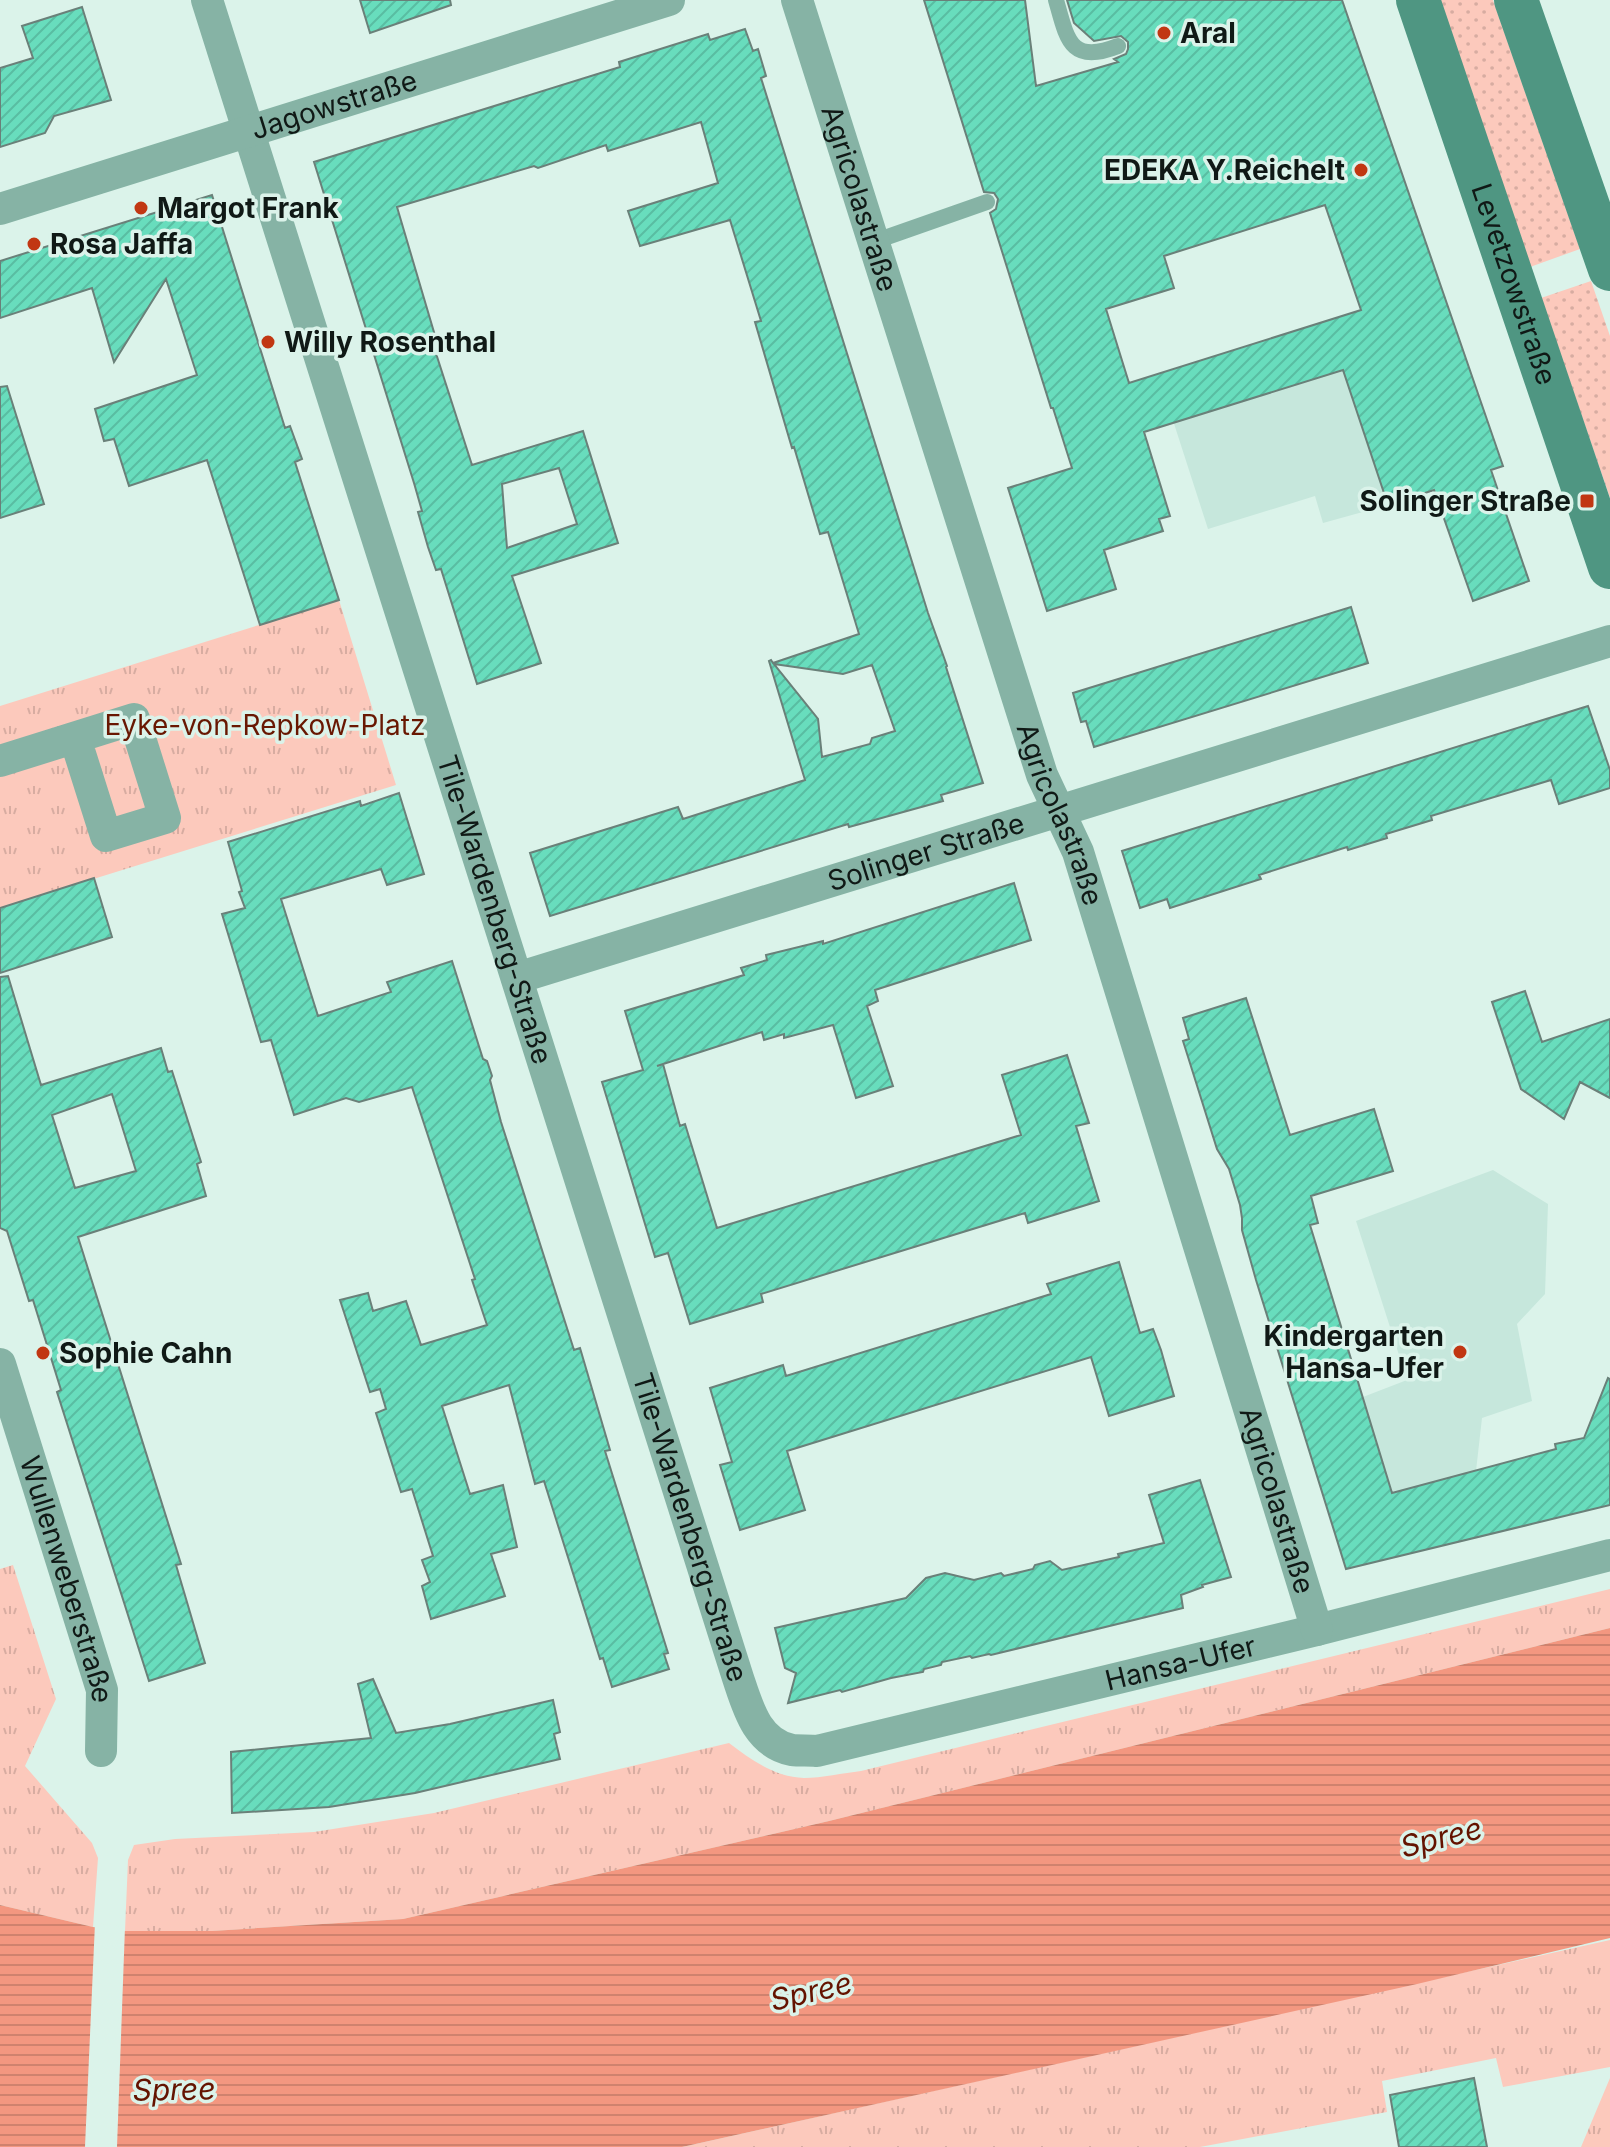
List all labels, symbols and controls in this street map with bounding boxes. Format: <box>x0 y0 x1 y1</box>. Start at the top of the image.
place label: Aral <box>1180 16 1236 50</box>
marker: Aral <box>1155 24 1173 42</box>
street label: Jagowstraße <box>247 63 421 146</box>
street label: Agricolastraße <box>814 101 905 296</box>
place label: EDEKA Y.Reichelt <box>1104 153 1345 187</box>
marker: EDEKA Y.Reichelt <box>1352 161 1370 179</box>
street label: Levetzowstraße <box>1464 179 1564 389</box>
place label: Margot Frank <box>157 191 339 225</box>
marker: Margot Frank <box>132 199 150 217</box>
place label: Rosa Jaffa <box>50 227 193 261</box>
marker: Rosa Jaffa <box>25 235 43 253</box>
place label: Willy Rosenthal <box>284 325 496 359</box>
marker: Willy Rosenthal <box>259 333 277 351</box>
place label: Solinger Straße <box>1360 484 1571 518</box>
marker: Solinger Straße <box>1578 492 1596 510</box>
park label: Eyke-von-Repkow-Platz <box>105 708 425 742</box>
street label: Agricolastraße <box>1010 719 1110 909</box>
street label: Tile-Wardenberg-Straße <box>430 751 560 1068</box>
street label: Solinger Straße <box>824 806 1028 898</box>
place label: Kindergarten Hansa-Ufer <box>1264 1319 1444 1385</box>
place label: Sophie Cahn <box>59 1336 232 1370</box>
marker: Kindergarten Hansa-Ufer <box>1451 1343 1469 1361</box>
marker: Sophie Cahn <box>34 1344 52 1362</box>
street label: Tile-Wardenberg-Straße <box>626 1369 755 1686</box>
street label: Agricolastraße <box>1233 1403 1322 1598</box>
street label: Wullenweberstraße <box>13 1452 119 1703</box>
street label: Hansa-Ufer <box>1102 1628 1259 1698</box>
water label: Spree <box>1396 1809 1486 1865</box>
water label: Spree <box>767 1964 855 2018</box>
water label: Spree <box>132 2070 216 2108</box>

